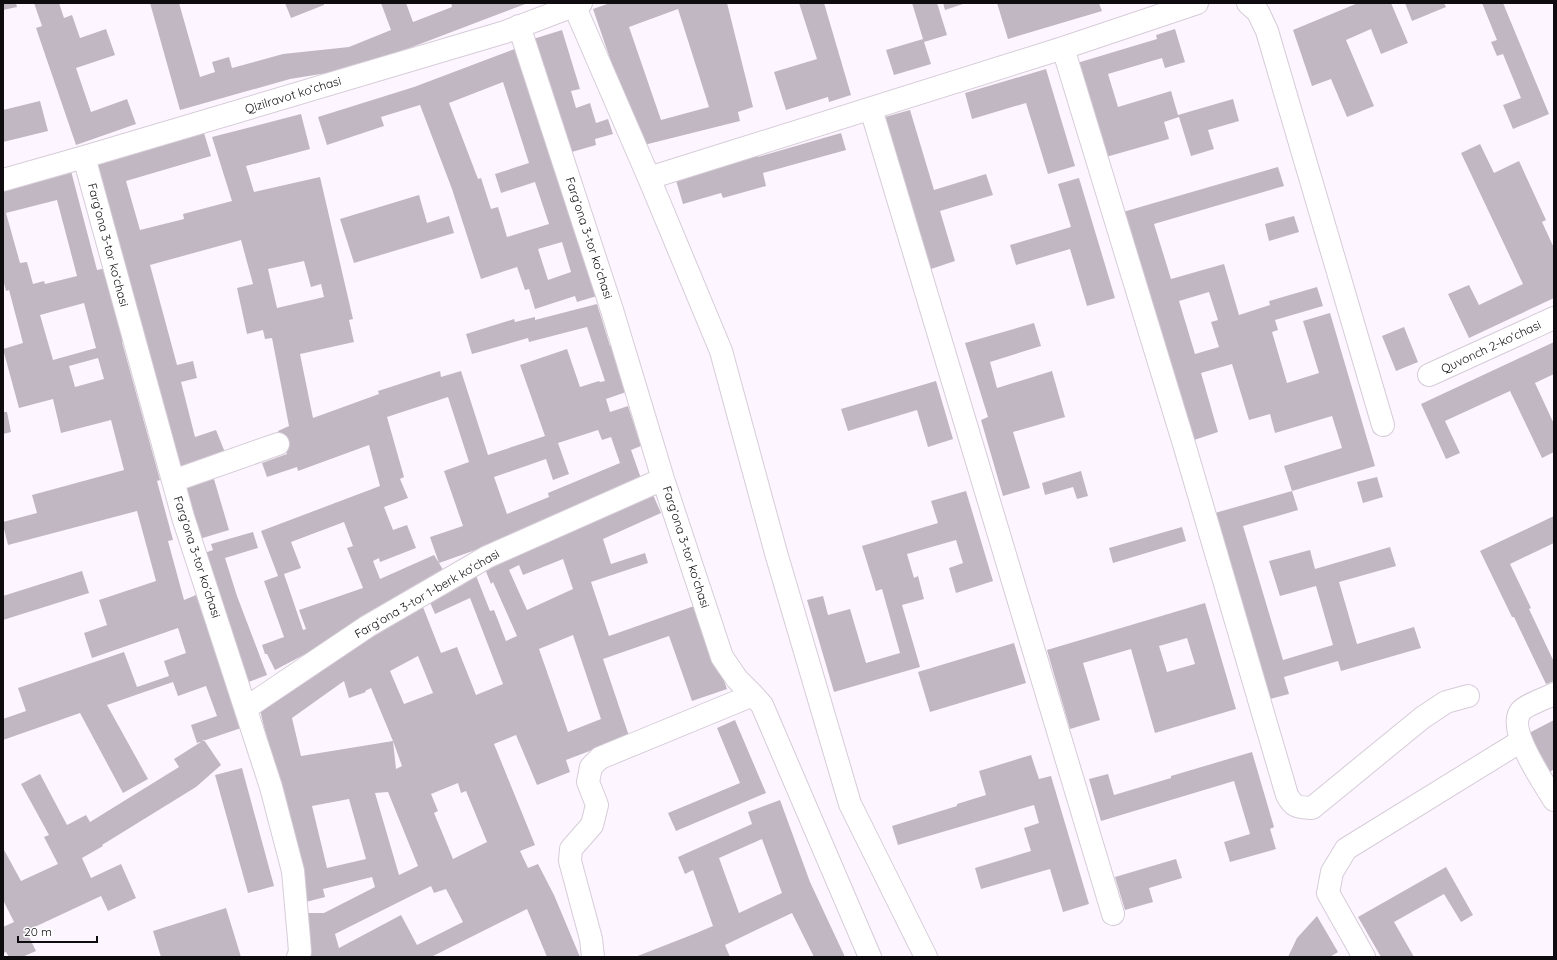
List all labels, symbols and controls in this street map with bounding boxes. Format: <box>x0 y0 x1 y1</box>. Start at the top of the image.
street label: Qizilravot koʻchasi <box>243 73 343 116</box>
street label: Fargʻona 3-tor koʻchasi <box>563 175 616 301</box>
street label: Fargʻona 3-tor koʻchasi <box>85 181 132 308</box>
street label: Quvonch 2-koʻchasi <box>1438 317 1543 376</box>
street label: Fargʻona 3-tor koʻchasi <box>660 484 713 610</box>
street label: Fargʻona 3-tor koʻchasi <box>171 494 224 620</box>
street label: Fargʻona 3-tor 1-berk koʻchasi <box>352 546 502 641</box>
scale bar <box>18 918 97 944</box>
text: 20 m <box>24 924 52 939</box>

